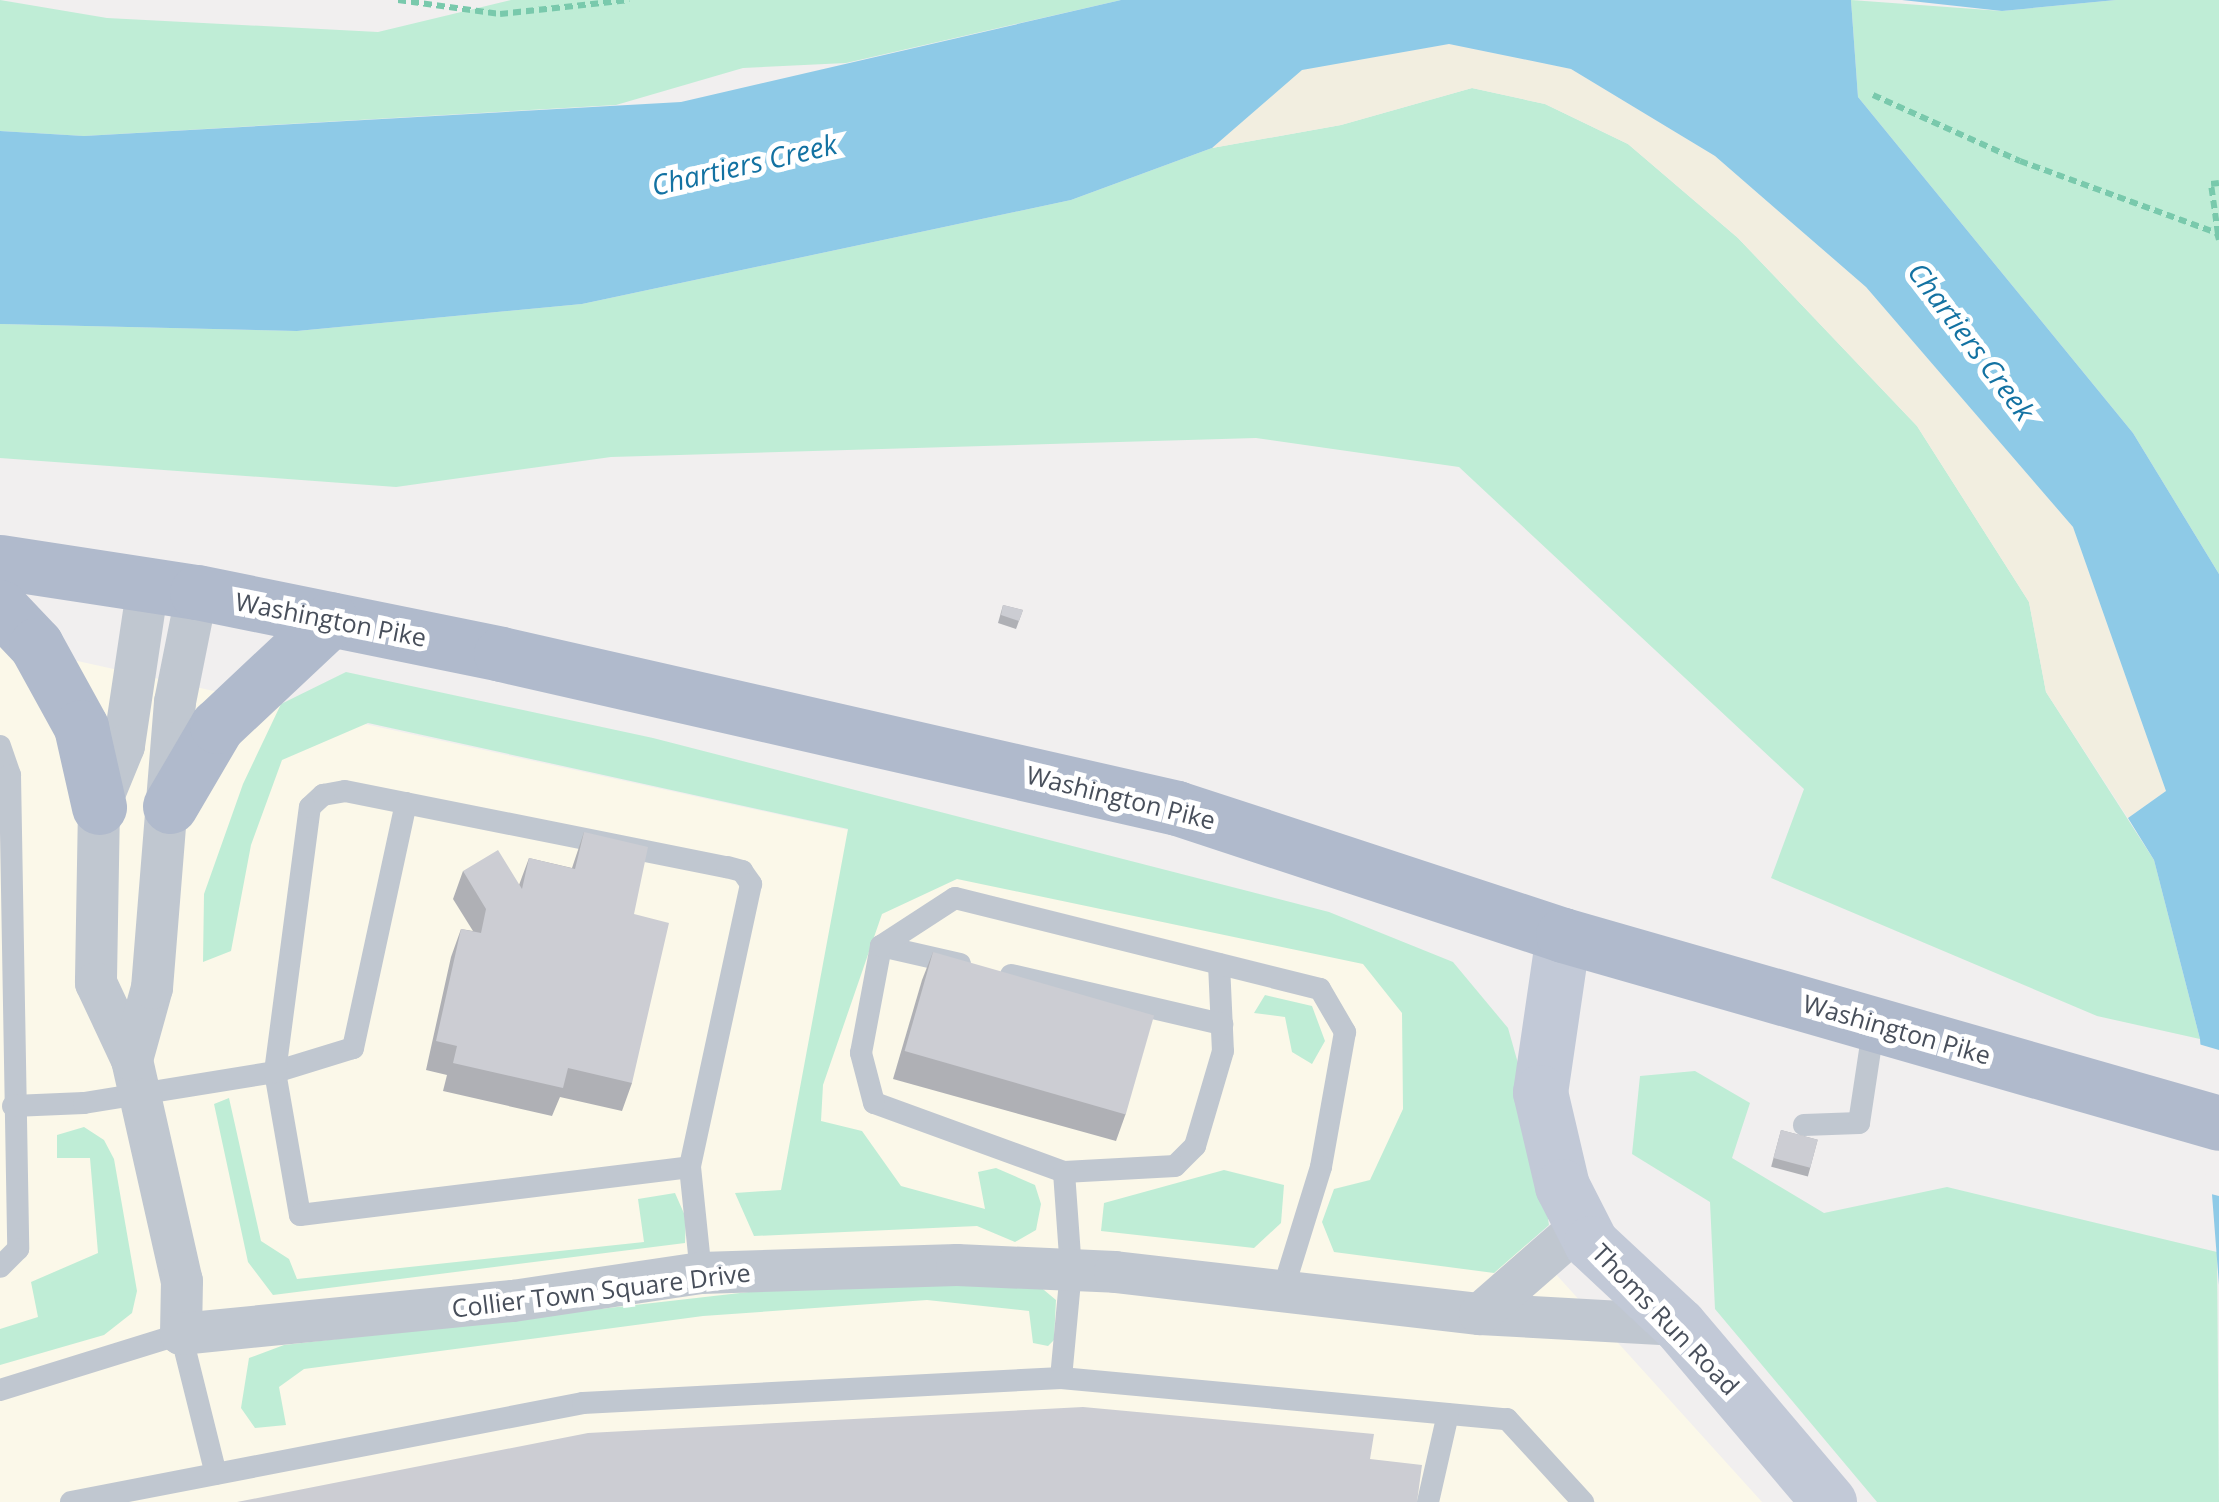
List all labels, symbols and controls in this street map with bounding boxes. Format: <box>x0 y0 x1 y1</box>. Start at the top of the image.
water label: Chartiers Creek <box>648 126 840 202</box>
water label: Chartiers Creek <box>1902 255 2042 427</box>
street label: Washington Pike <box>233 586 429 652</box>
street label: Washington Pike <box>1023 759 1219 835</box>
street label: Washington Pike <box>1800 988 1994 1070</box>
street label: Thoms Run Road <box>1586 1237 1746 1401</box>
street label: Collier Town Square Drive <box>450 1257 752 1323</box>

